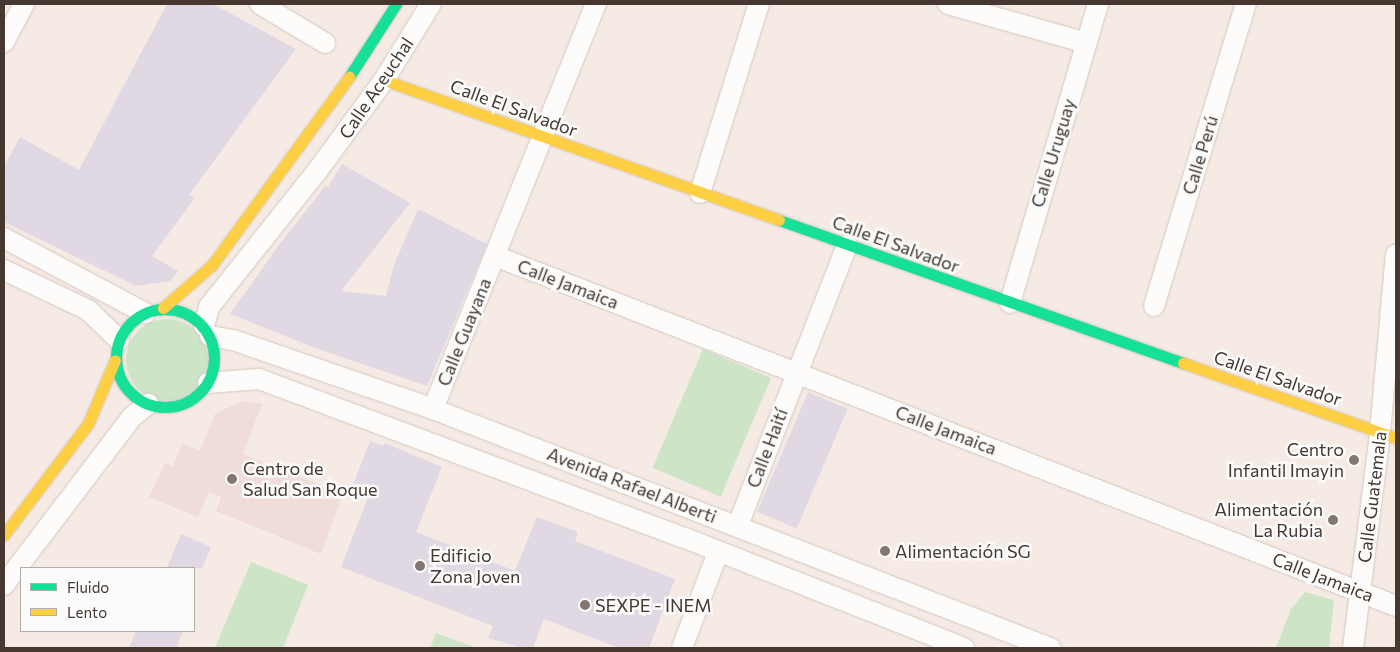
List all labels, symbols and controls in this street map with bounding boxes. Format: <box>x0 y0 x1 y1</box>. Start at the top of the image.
street label: Calle Aceuchal <box>334 33 418 143</box>
street label: Calle El Salvador <box>447 75 581 141</box>
street label: Calle Uruguay <box>1026 96 1080 210</box>
street label: Calle Perú <box>1178 113 1222 197</box>
street label: Calle El Salvador <box>829 211 963 277</box>
street label: Calle Jamaica <box>514 255 622 313</box>
street label: Calle Guayana <box>433 275 495 389</box>
street label: Calle El Salvador <box>1211 346 1345 410</box>
street label: Calle Jamaica <box>892 401 1000 459</box>
street label: Calle Haití <box>742 405 792 491</box>
street label: Calle Guatemala <box>1353 430 1391 564</box>
place label: Centro Infantil Imayin <box>1228 439 1344 482</box>
street label: Avenida Rafael Alberti <box>544 443 720 527</box>
marker: Centro Infantil Imayin <box>1348 454 1360 466</box>
place label: Centro de Salud San Roque <box>243 458 377 500</box>
marker: Centro de Salud San Roque <box>225 472 239 486</box>
place label: Alimentación La Rubia <box>1214 499 1323 542</box>
marker: Alimentación La Rubia <box>1327 514 1339 526</box>
place label: Alimentación SG <box>895 540 1031 562</box>
place label: Edificio Zona Joven <box>430 545 520 588</box>
marker: Alimentación SG <box>879 545 891 557</box>
street label: Calle Jamaica <box>1269 548 1377 606</box>
marker: Edificio Zona Joven <box>414 560 426 572</box>
legend <box>20 567 195 632</box>
text: Fluido <box>67 578 109 596</box>
place label: SEXPE - INEM <box>595 594 711 616</box>
marker: SEXPE - INEM <box>579 599 591 611</box>
text: Lento <box>67 603 107 621</box>

